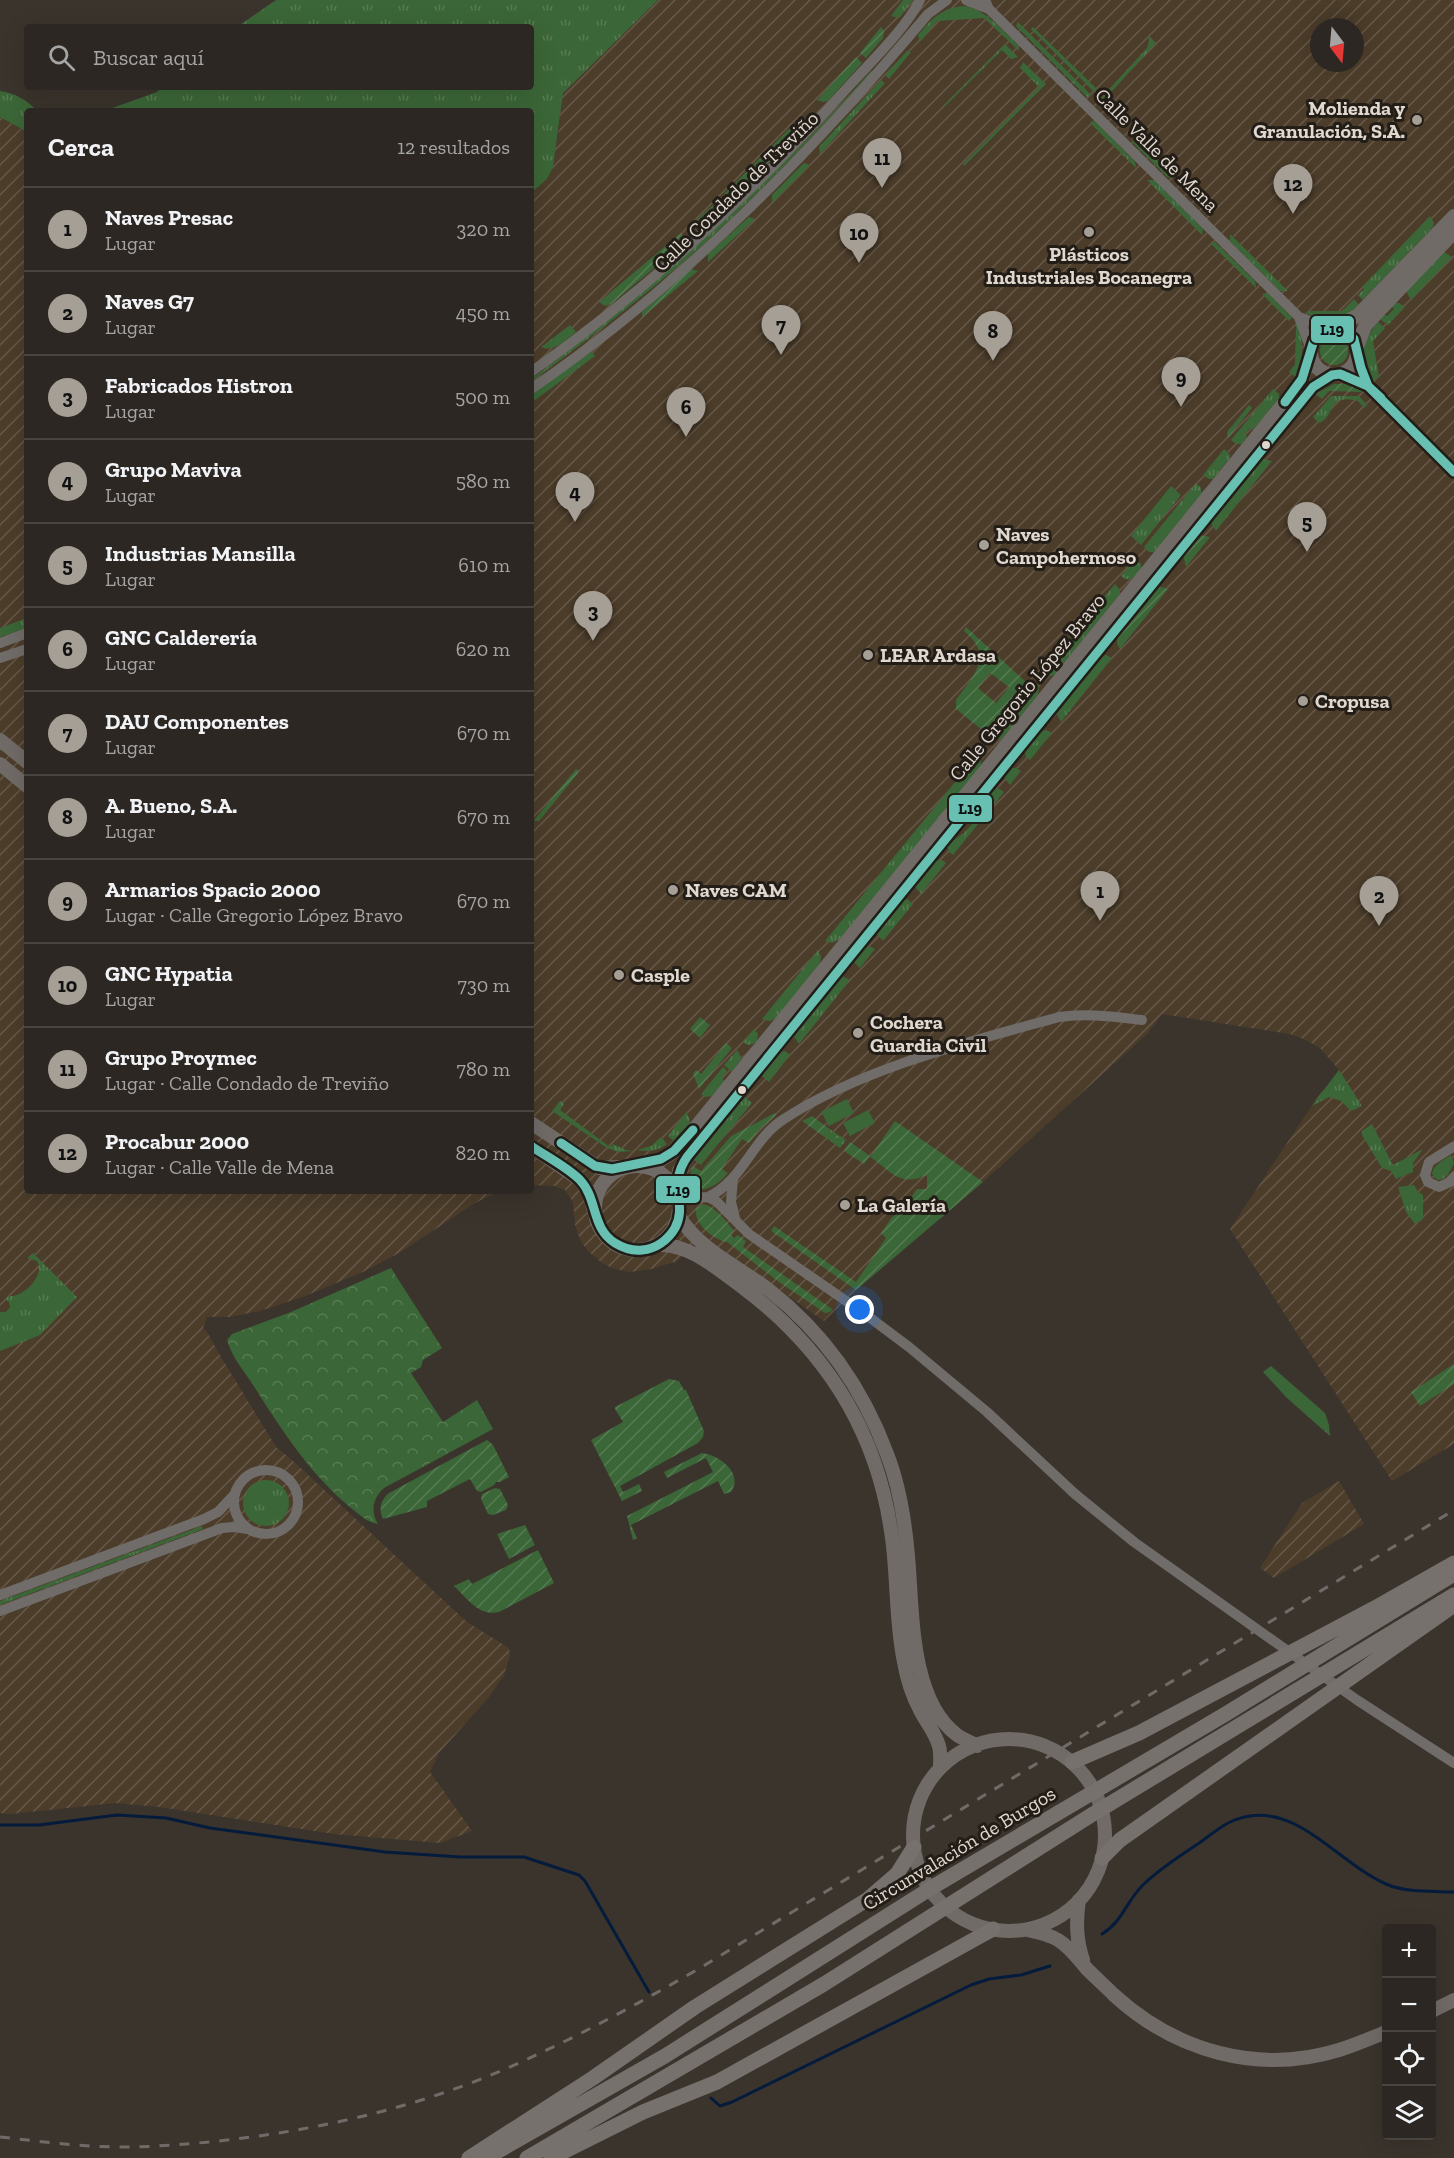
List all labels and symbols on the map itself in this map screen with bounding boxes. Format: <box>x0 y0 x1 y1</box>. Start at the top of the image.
north arrow <box>1310 18 1364 72</box>
street label: Calle Valle de Mena <box>1090 83 1224 217</box>
place label: Molienda y Granulación, S.A. <box>1253 96 1405 143</box>
street label: Calle Condado de Treviño <box>649 106 823 276</box>
marker: Molienda y Granulación, S.A. <box>1410 113 1424 127</box>
pin: 11 <box>862 138 902 188</box>
pin: 12 <box>1274 164 1312 214</box>
pin: 10 <box>840 214 878 263</box>
marker: Plásticos Industriales Bocanegra <box>1082 225 1096 239</box>
place label: Plásticos Industriales Bocanegra <box>986 242 1192 289</box>
pin: 7 <box>762 306 800 355</box>
pin: 8 <box>974 312 1012 361</box>
line badge: L19 <box>1310 315 1355 344</box>
text: L19 <box>1320 320 1344 339</box>
pin: 9 <box>1162 358 1200 407</box>
pin: 6 <box>666 388 706 437</box>
unlabelled marker <box>1260 439 1272 451</box>
pin: 4 <box>556 472 594 522</box>
pin: 5 <box>1288 502 1326 552</box>
place label: Naves Campohermoso <box>996 522 1137 569</box>
marker: Naves Campohermoso <box>977 538 991 552</box>
street label: Calle Gregorio López Bravo <box>944 589 1110 785</box>
pin: 3 <box>574 592 612 641</box>
place label: LEAR Ardasa <box>880 643 996 667</box>
marker: LEAR Ardasa <box>861 648 875 662</box>
place label: Cropusa <box>1315 689 1390 713</box>
marker: Cropusa <box>1296 694 1310 708</box>
line badge: L19 <box>948 794 993 823</box>
text: L19 <box>958 799 982 818</box>
pin: 1 <box>1080 872 1120 921</box>
pin: 2 <box>1360 876 1398 926</box>
place label: Naves CAM <box>685 878 787 902</box>
marker: Naves CAM <box>666 883 680 897</box>
place label: Casple <box>631 963 690 987</box>
marker: Casple <box>612 968 626 982</box>
place label: Cochera Guardia Civil <box>870 1010 987 1057</box>
marker: Cochera Guardia Civil <box>851 1026 865 1040</box>
unlabelled marker <box>736 1084 748 1096</box>
line badge: L19 <box>655 1175 701 1204</box>
text: L19 <box>666 1181 690 1200</box>
place label: La Galería <box>857 1193 946 1217</box>
marker: La Galería <box>838 1198 852 1212</box>
your location <box>845 1295 874 1324</box>
street label: Circunvalación de Burgos <box>858 1781 1060 1915</box>

